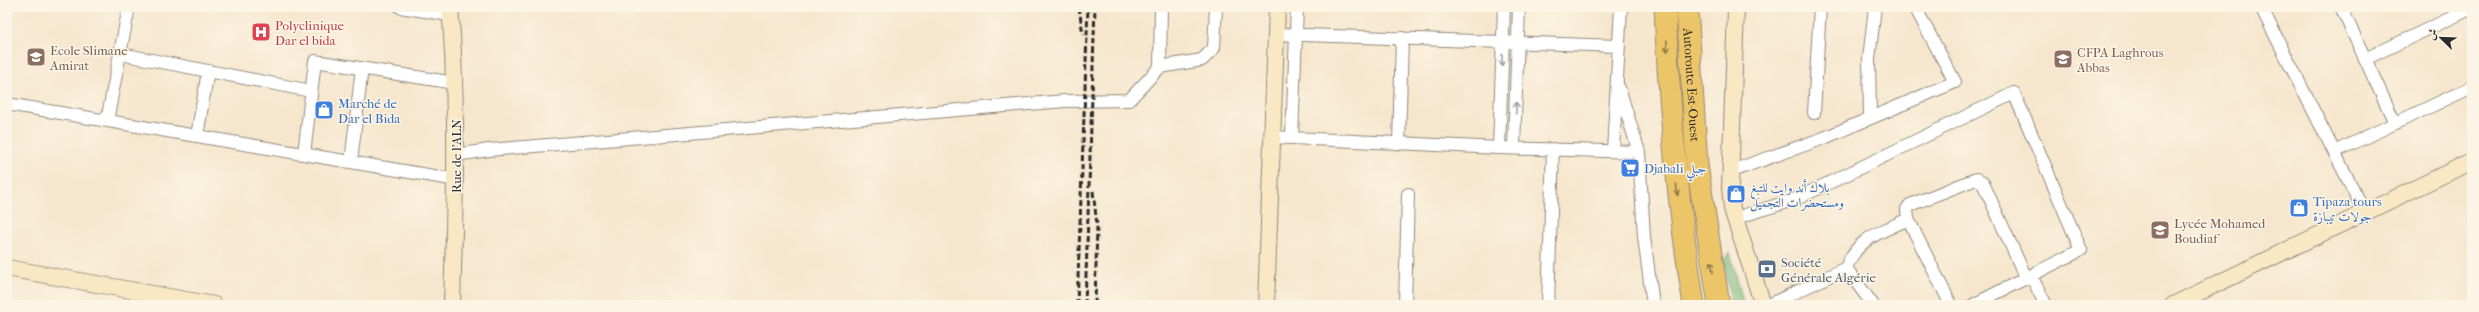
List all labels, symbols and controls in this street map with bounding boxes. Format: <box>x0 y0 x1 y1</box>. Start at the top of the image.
place label: Polyclinique Dar el bida <box>275 18 345 48</box>
north arrow <box>2421 18 2461 58</box>
hospital icon: Polyclinique Dar el bida <box>250 21 272 43</box>
street label: Autoroute Est-Ouest <box>1680 26 1703 143</box>
text: ش <box>2424 27 2440 42</box>
one-way arrow <box>1663 39 1670 52</box>
place label: Ecole Slimane Amirat <box>49 43 128 73</box>
place label: CFPA Laghrous Abbas <box>2076 45 2164 75</box>
school or university icon: Ecole Slimane Amirat <box>25 46 47 68</box>
school or university icon: CFPA Laghrous Abbas <box>2052 48 2074 70</box>
one-way arrow <box>1499 53 1506 66</box>
place label: Marché de Dar el Bida <box>338 96 401 126</box>
shop icon: Marché de Dar el Bida <box>313 99 335 121</box>
one-way arrow <box>1512 102 1520 115</box>
street label: Rue de l'ALN <box>449 119 464 193</box>
supermarket icon: Djabali جبلي <box>1619 157 1641 179</box>
place label: Djabali جبلي <box>1644 161 1707 182</box>
place label: بلاك أند وايت للتبغ ومستحضرات التجميل <box>1750 179 1844 212</box>
one-way arrow <box>1674 183 1681 196</box>
shop icon: بلاك أند وايت للتبغ ومستحضرات التجميل <box>1725 183 1747 205</box>
place label: Tipaza tours جولات تيبازة <box>2313 194 2382 225</box>
shop icon: Tipaza tours جولات تيبازة <box>2288 197 2310 219</box>
place label: Lycée Mohamed Boudiaf <box>2174 216 2266 246</box>
school or university icon: Lycée Mohamed Boudiaf <box>2149 219 2171 241</box>
place label: Société Générale Algérie <box>1781 255 1876 285</box>
bank icon: Société Générale Algérie <box>1756 258 1778 280</box>
one-way arrow <box>1707 261 1715 274</box>

